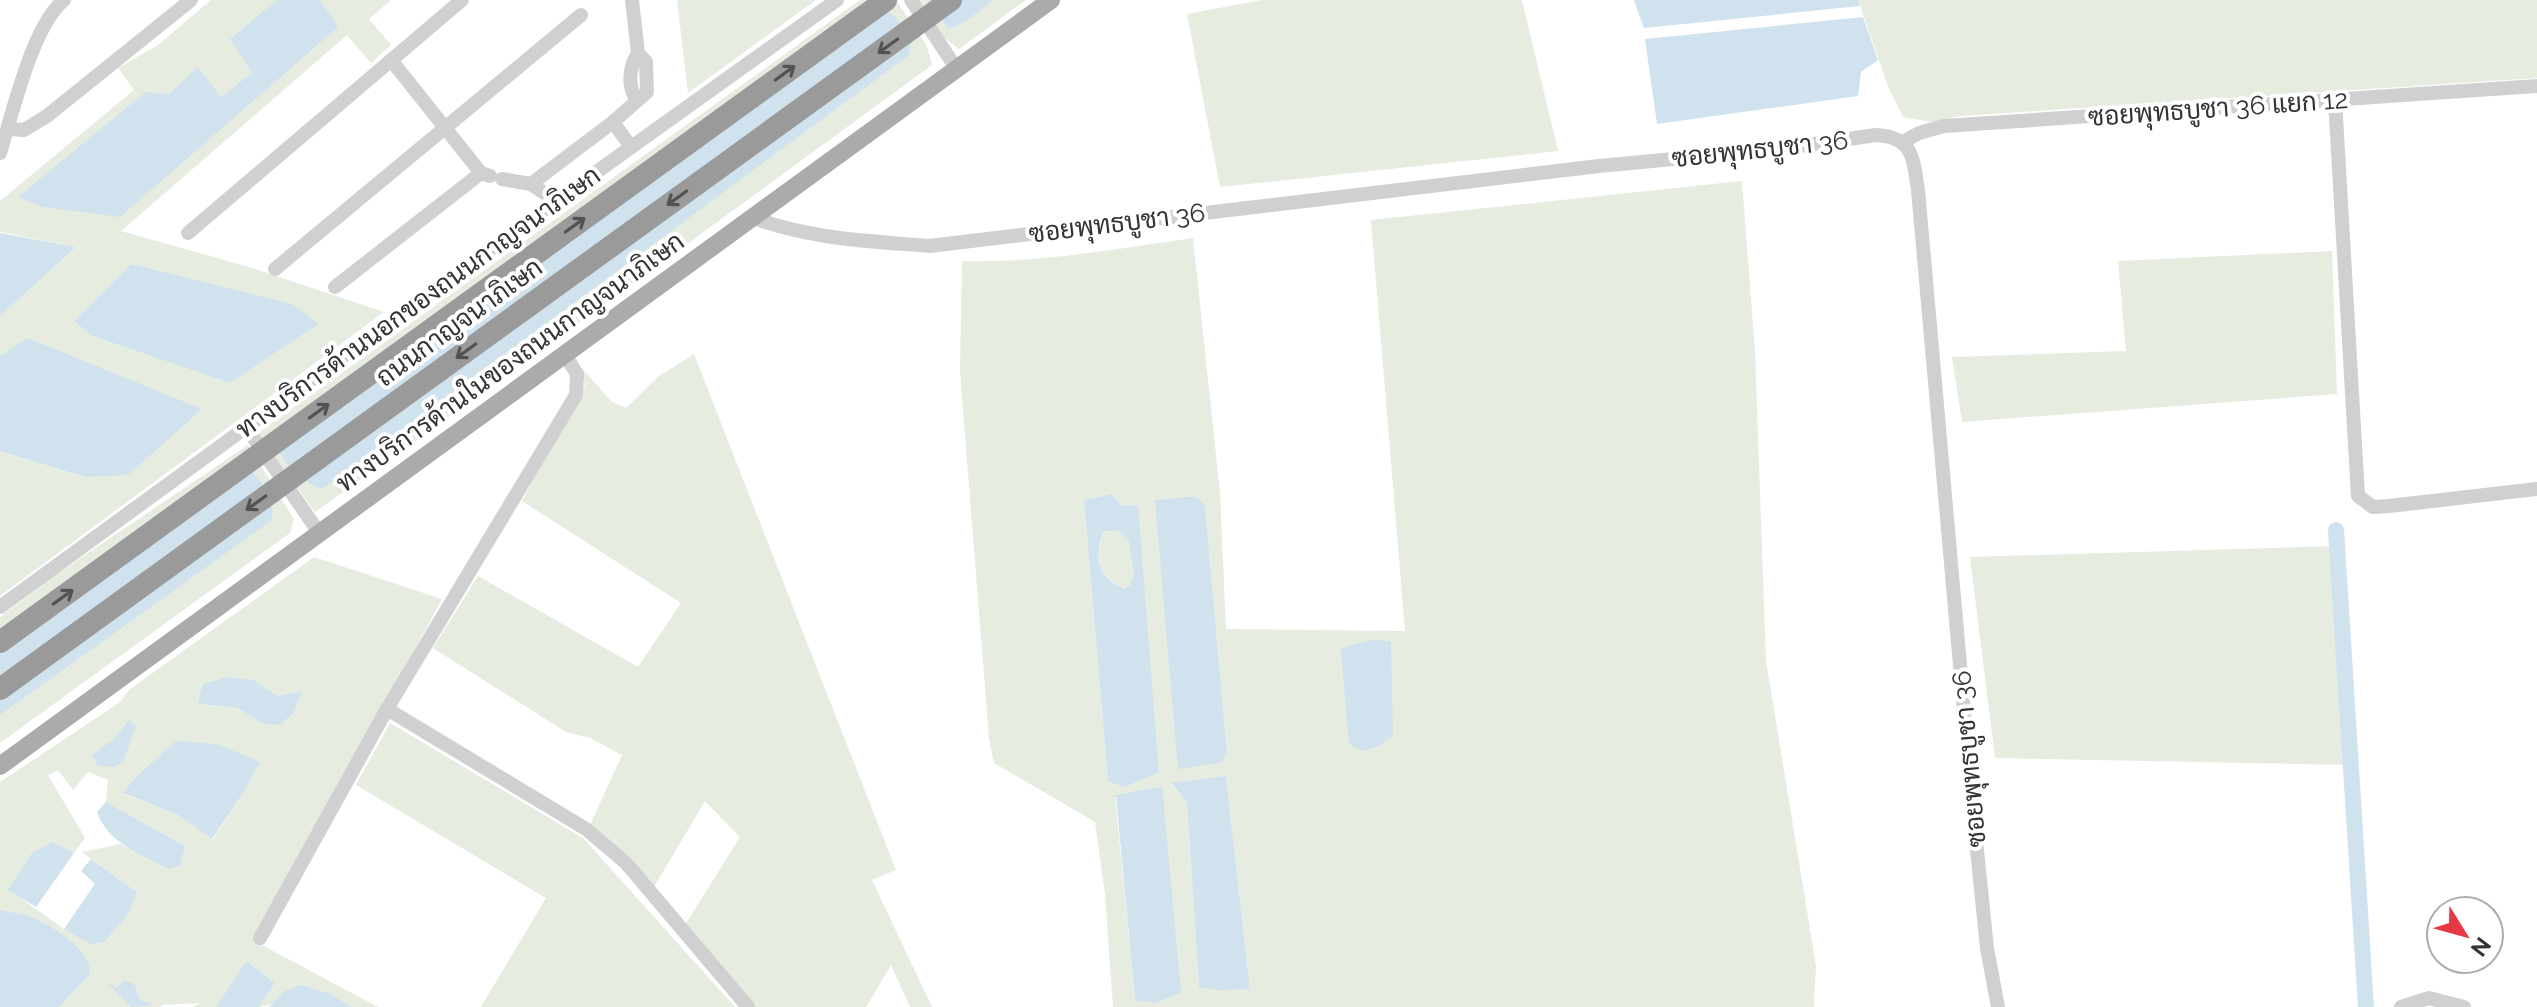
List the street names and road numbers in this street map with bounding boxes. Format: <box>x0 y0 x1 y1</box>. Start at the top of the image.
street label: ซอยพุทธบูชา 36 แยก 12 <box>2087 84 2349 135</box>
street label: ซอยพุทธบูชา 36 <box>1670 125 1850 176</box>
street label: ทางบริการด้านนอกของถนนกาญจนาภิเษก <box>230 159 606 445</box>
street label: ซอยพุทธบูชา 36 <box>1027 197 1207 252</box>
street label: ทางบริการด้านในของถนนกาญจนาภิเษก <box>330 225 690 499</box>
street label: ถนนกาญจนาภิเษก <box>370 251 548 393</box>
street label: ซอยพุทธบูชา 36 <box>1946 669 1995 849</box>

